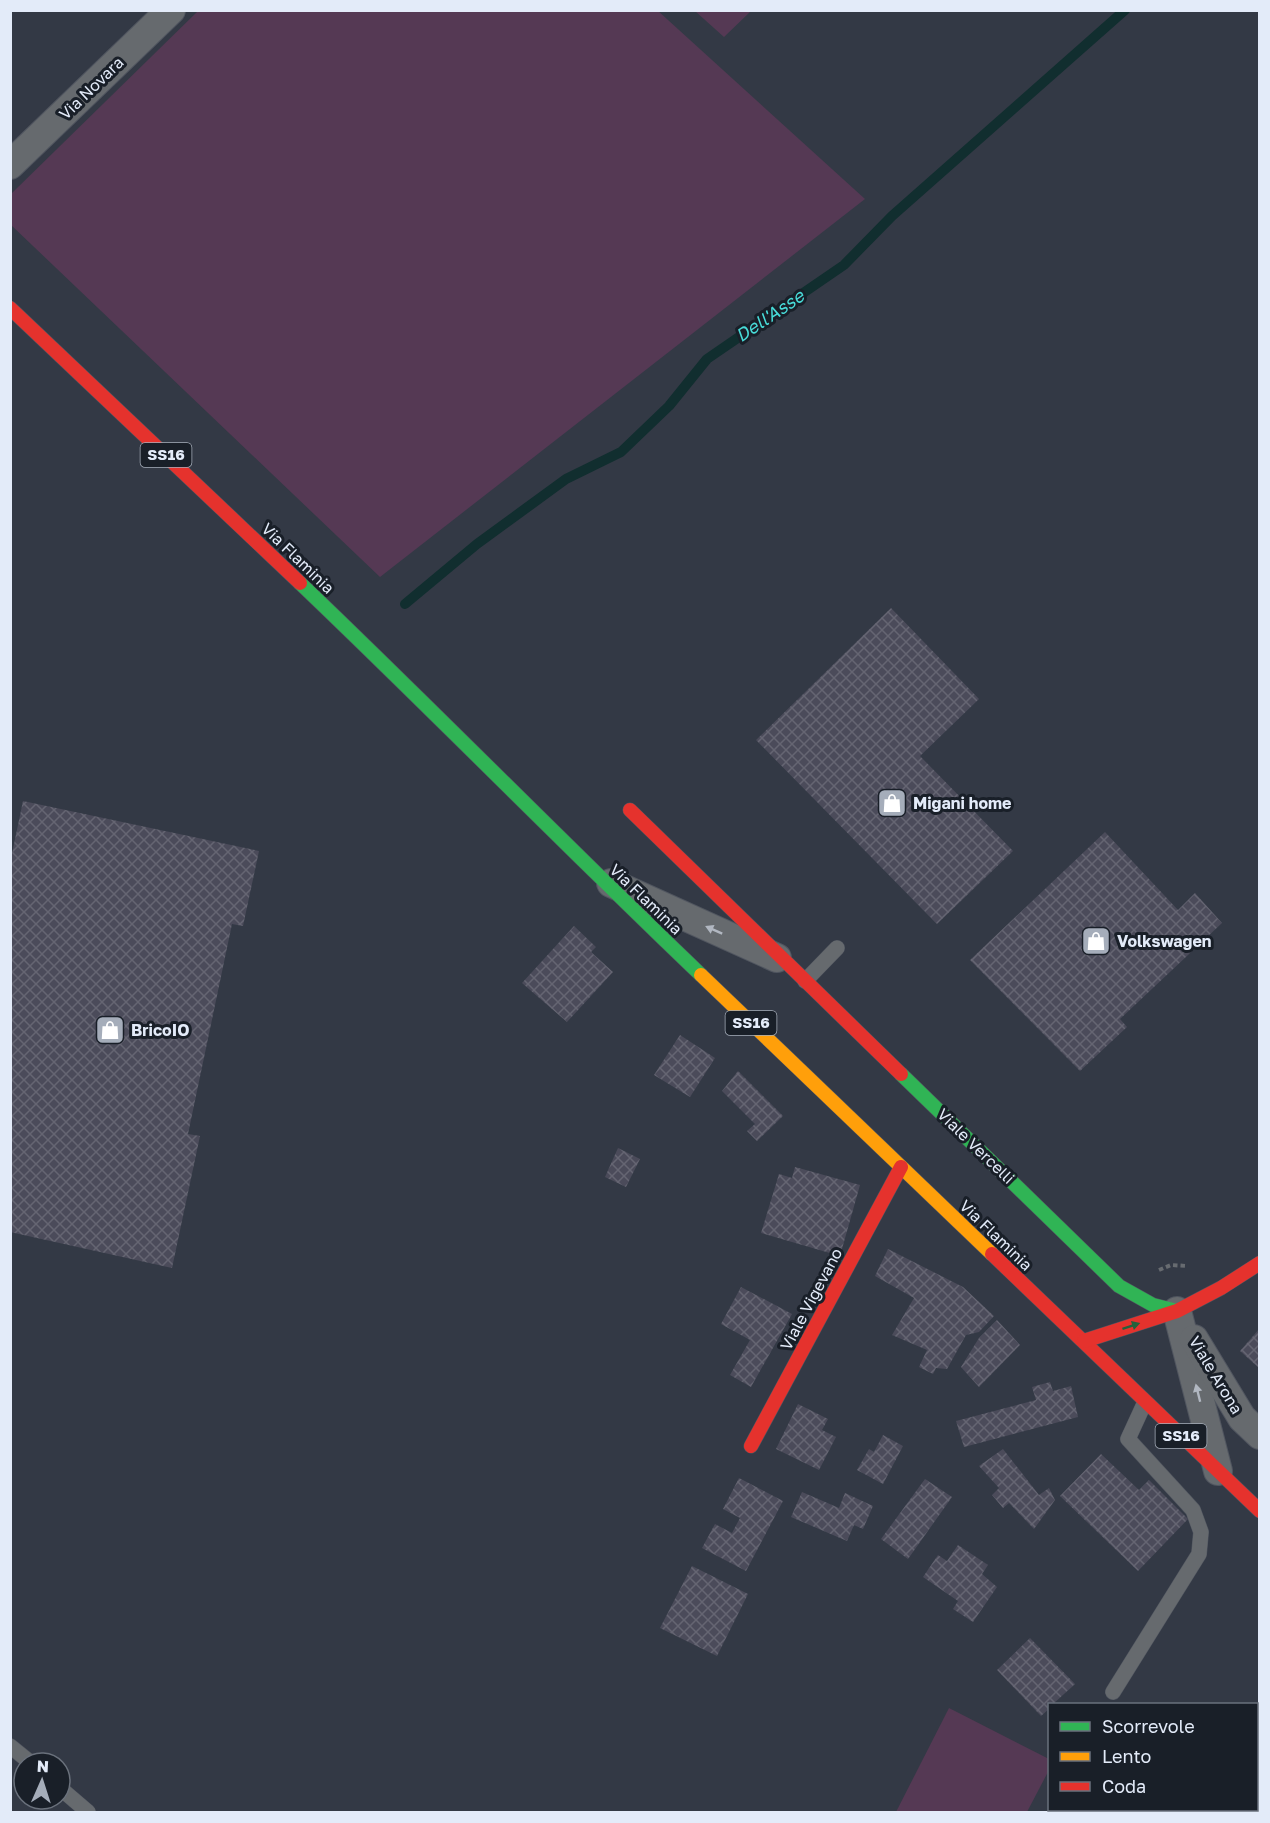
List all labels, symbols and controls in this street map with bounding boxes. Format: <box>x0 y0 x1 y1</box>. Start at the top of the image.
street label: Via Novara <box>55 52 127 124</box>
water label: Dell'Asse <box>731 283 809 346</box>
road number: SS16 <box>140 443 192 467</box>
street label: Via Flaminia <box>257 518 339 598</box>
shop icon: Migani home <box>876 787 908 819</box>
place label: Migani home <box>913 793 1012 813</box>
street label: Via Flaminia <box>605 859 687 939</box>
one-way arrow <box>705 925 723 935</box>
shop icon: Volkswagen <box>1080 925 1112 957</box>
place label: Volkswagen <box>1117 931 1212 951</box>
road number: SS16 <box>726 1011 777 1035</box>
shop icon: BricoIO <box>94 1014 126 1046</box>
place label: BricoIO <box>131 1020 189 1040</box>
street label: Viale Vercelli <box>933 1104 1019 1188</box>
street label: Via Flaminia <box>955 1195 1037 1275</box>
street label: Viale Vigevano <box>776 1244 846 1354</box>
one-way arrow <box>1122 1321 1140 1331</box>
street label: Viale Arona <box>1185 1332 1247 1418</box>
one-way arrow <box>1193 1384 1203 1403</box>
road number: SS16 <box>1156 1424 1206 1448</box>
legend <box>1048 1703 1258 1811</box>
text: Scorrevole <box>1102 1715 1195 1737</box>
text: Lento <box>1102 1745 1151 1767</box>
north arrow <box>12 1751 72 1811</box>
text: N <box>36 1756 49 1776</box>
text: Coda <box>1102 1775 1146 1797</box>

